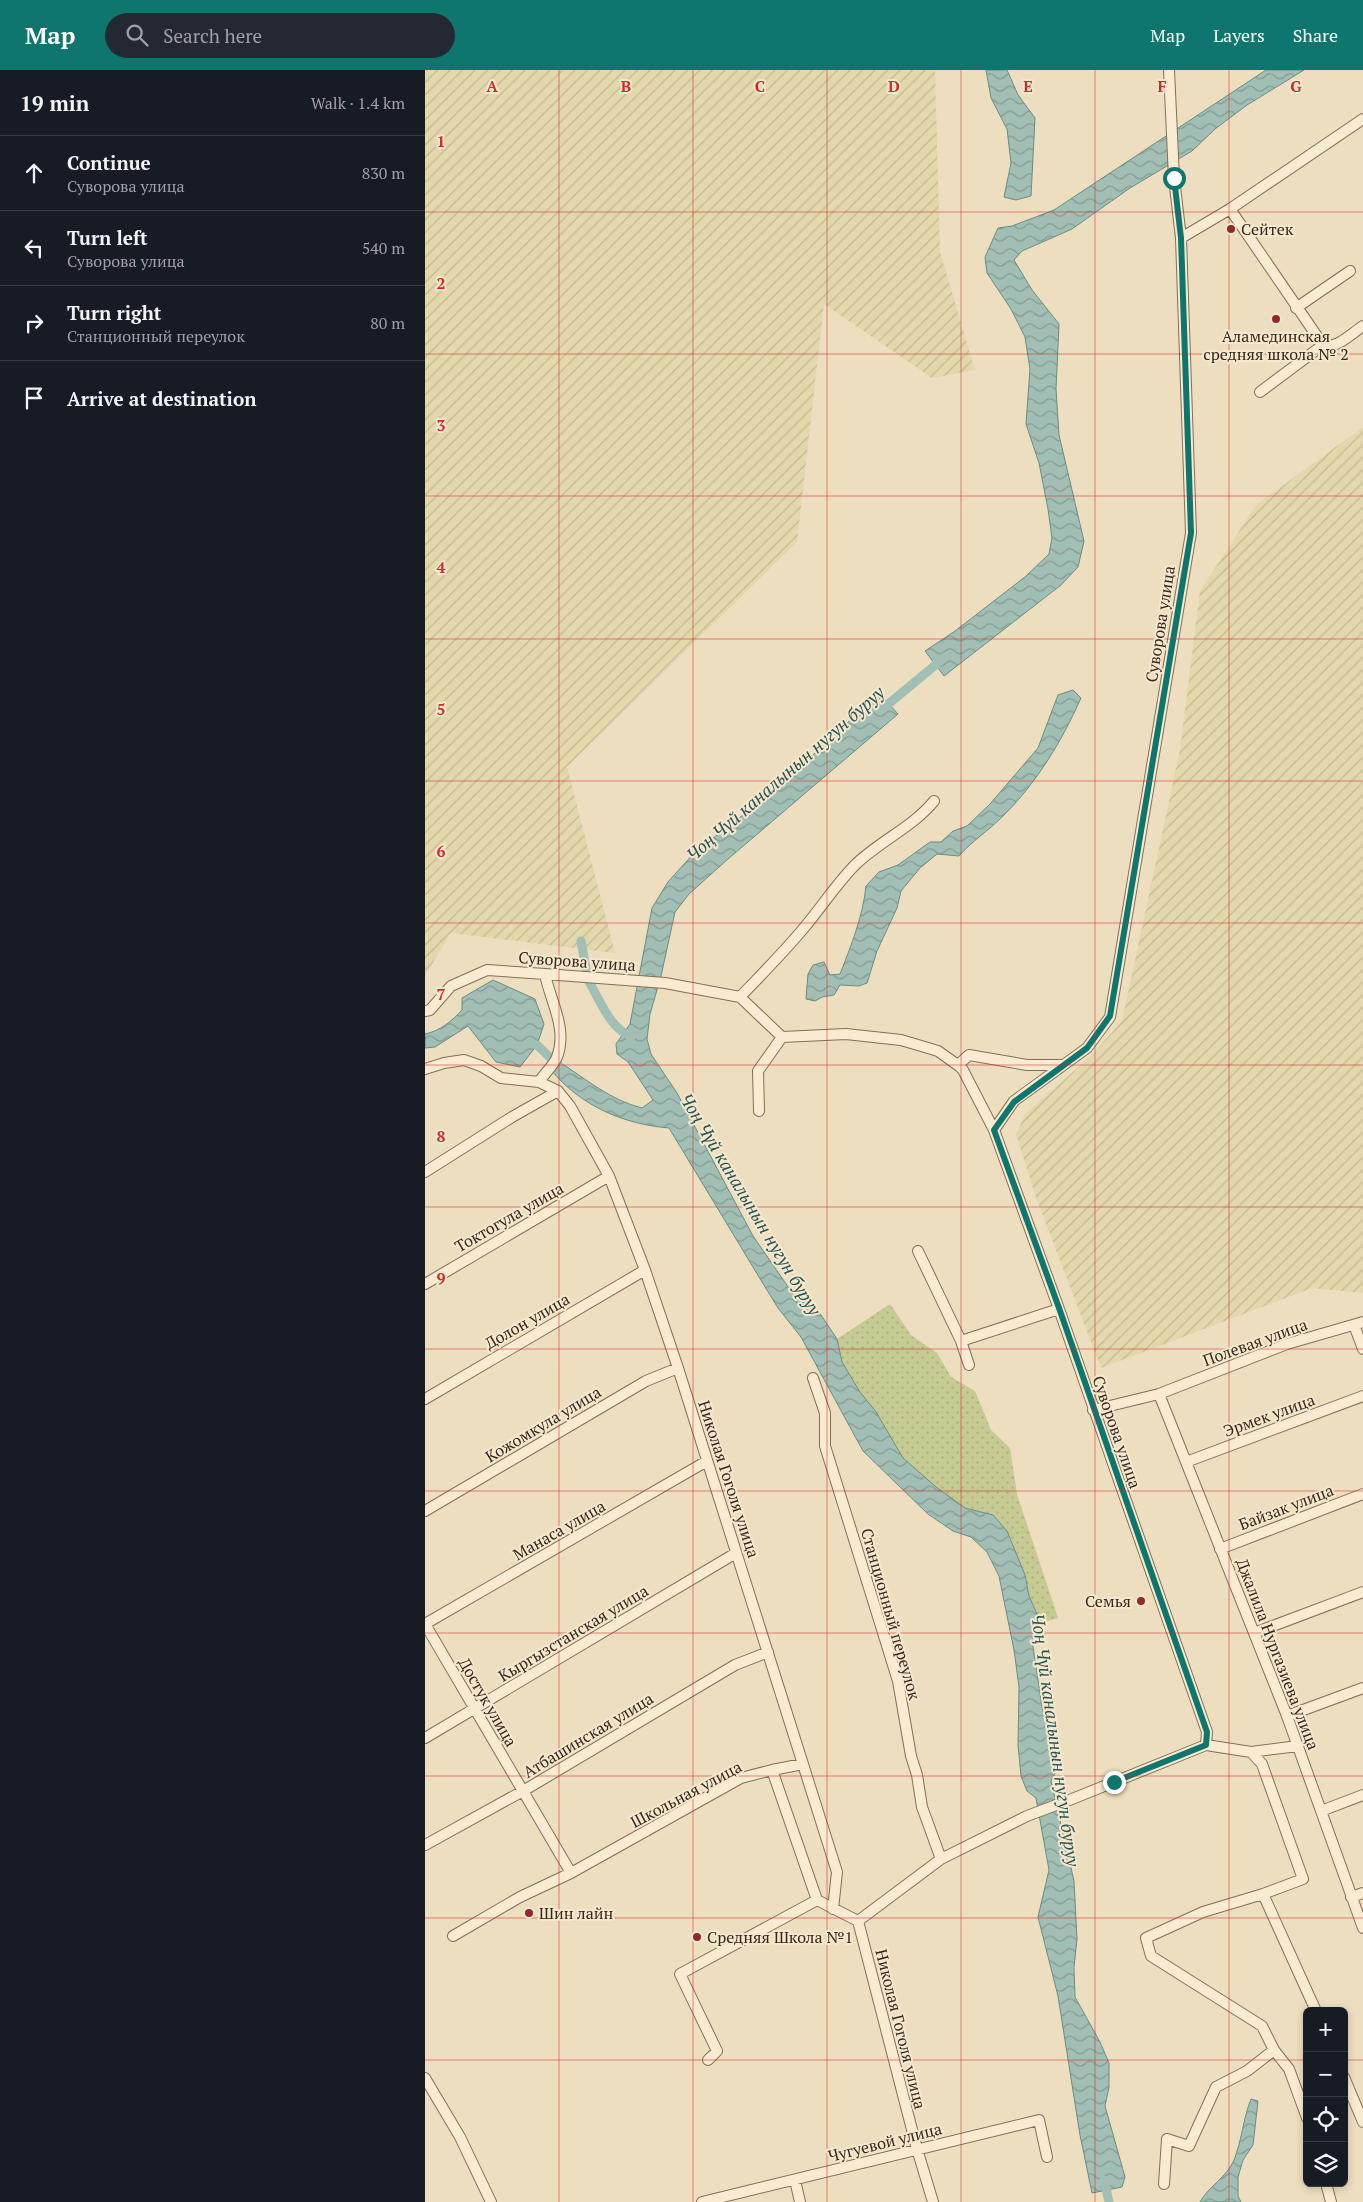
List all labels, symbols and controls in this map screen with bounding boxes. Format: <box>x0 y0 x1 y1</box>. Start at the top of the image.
search box <box>105 13 455 58</box>
text: Map <box>25 19 75 51</box>
icon: search <box>123 21 151 49</box>
text: Search here <box>163 23 262 48</box>
text: Map <box>1150 23 1185 47</box>
text: Layers <box>1213 23 1265 47</box>
text: Share <box>1293 23 1338 47</box>
text: A <box>486 75 498 97</box>
text: B <box>621 75 631 97</box>
text: C <box>755 75 765 97</box>
text: D <box>888 75 900 97</box>
text: E <box>1023 75 1033 97</box>
text: F <box>1157 75 1167 97</box>
text: G <box>1290 75 1302 97</box>
text: 19 min <box>20 89 89 117</box>
text: Walk · 1.4 km <box>311 92 405 114</box>
text: 1 <box>436 130 446 152</box>
text: Continue <box>67 150 151 175</box>
icon: ahead <box>20 159 48 187</box>
text: 830 m <box>362 162 405 184</box>
route start <box>1163 167 1186 190</box>
text: Суворова улица <box>67 175 185 197</box>
place label: Сейтек <box>1241 218 1294 240</box>
marker: Сейтек <box>1225 223 1237 235</box>
text: Turn left <box>67 225 148 250</box>
icon: left <box>20 234 48 262</box>
text: 540 m <box>362 237 405 259</box>
text: Суворова улица <box>67 250 185 272</box>
text: 2 <box>436 272 446 294</box>
text: Turn right <box>67 300 161 325</box>
icon: right <box>20 309 48 337</box>
text: 80 m <box>370 312 405 334</box>
marker: Аламединская средняя школа № 2 <box>1270 313 1282 325</box>
text: Станционный переулок <box>67 325 245 347</box>
place label: Аламединская средняя школа № 2 <box>1203 325 1349 365</box>
icon: arrive <box>20 384 48 412</box>
text: Arrive at destination <box>67 386 256 411</box>
text: 3 <box>436 414 446 436</box>
text: 4 <box>436 556 446 578</box>
street label: Суворова улица <box>1140 564 1180 684</box>
water label: Чоң Чүй каналынын нугун буруу <box>681 680 890 866</box>
text: 5 <box>436 698 446 720</box>
text: 6 <box>436 840 446 862</box>
street label: Суворова улица <box>518 946 636 976</box>
text: 7 <box>436 983 446 1005</box>
water label: Чоң Чүй каналынын нугун буруу <box>675 1089 827 1320</box>
text: 8 <box>436 1125 446 1147</box>
street label: Токтогула улица <box>451 1177 567 1257</box>
text: 9 <box>436 1267 446 1289</box>
street label: Долон улица <box>481 1288 573 1354</box>
street label: Полевая улица <box>1200 1313 1310 1371</box>
street label: Суворова улица <box>1087 1373 1147 1491</box>
street label: Кожомкула улица <box>481 1381 605 1467</box>
street label: Эрмек улица <box>1220 1388 1318 1442</box>
street label: Николая Гоголя улица <box>693 1398 765 1560</box>
street label: Байзак улица <box>1235 1479 1337 1535</box>
street label: Манаса улица <box>509 1495 609 1565</box>
street label: Станционный переулок <box>856 1525 926 1703</box>
street label: Джалила Нургазиева улица <box>1231 1555 1325 1753</box>
street label: Кыргызстанская улица <box>494 1579 652 1687</box>
place label: Семья <box>1085 1590 1131 1612</box>
marker: Семья <box>1135 1595 1147 1607</box>
water label: Чоң Чүй каналынын нугун буруу <box>1026 1612 1086 1869</box>
street label: Достук улица <box>454 1653 522 1751</box>
street label: Атбашинская улица <box>519 1687 657 1783</box>
street label: Школьная улица <box>627 1755 745 1833</box>
route end <box>1103 1771 1126 1794</box>
place label: Шин лайн <box>539 1902 614 1924</box>
marker: Шин лайн <box>523 1907 535 1919</box>
place label: Средняя Школа №1 <box>707 1926 853 1948</box>
marker: Средняя Школа №1 <box>691 1931 703 1943</box>
street label: Николая Гоголя улица <box>870 1947 932 2111</box>
map controls <box>1303 2007 1348 2187</box>
button: + <box>1303 2007 1348 2052</box>
button: − <box>1303 2052 1348 2097</box>
button: locate <box>1303 2097 1348 2142</box>
street label: Чугуевой улица <box>826 2117 944 2167</box>
button: layers <box>1303 2142 1348 2187</box>

